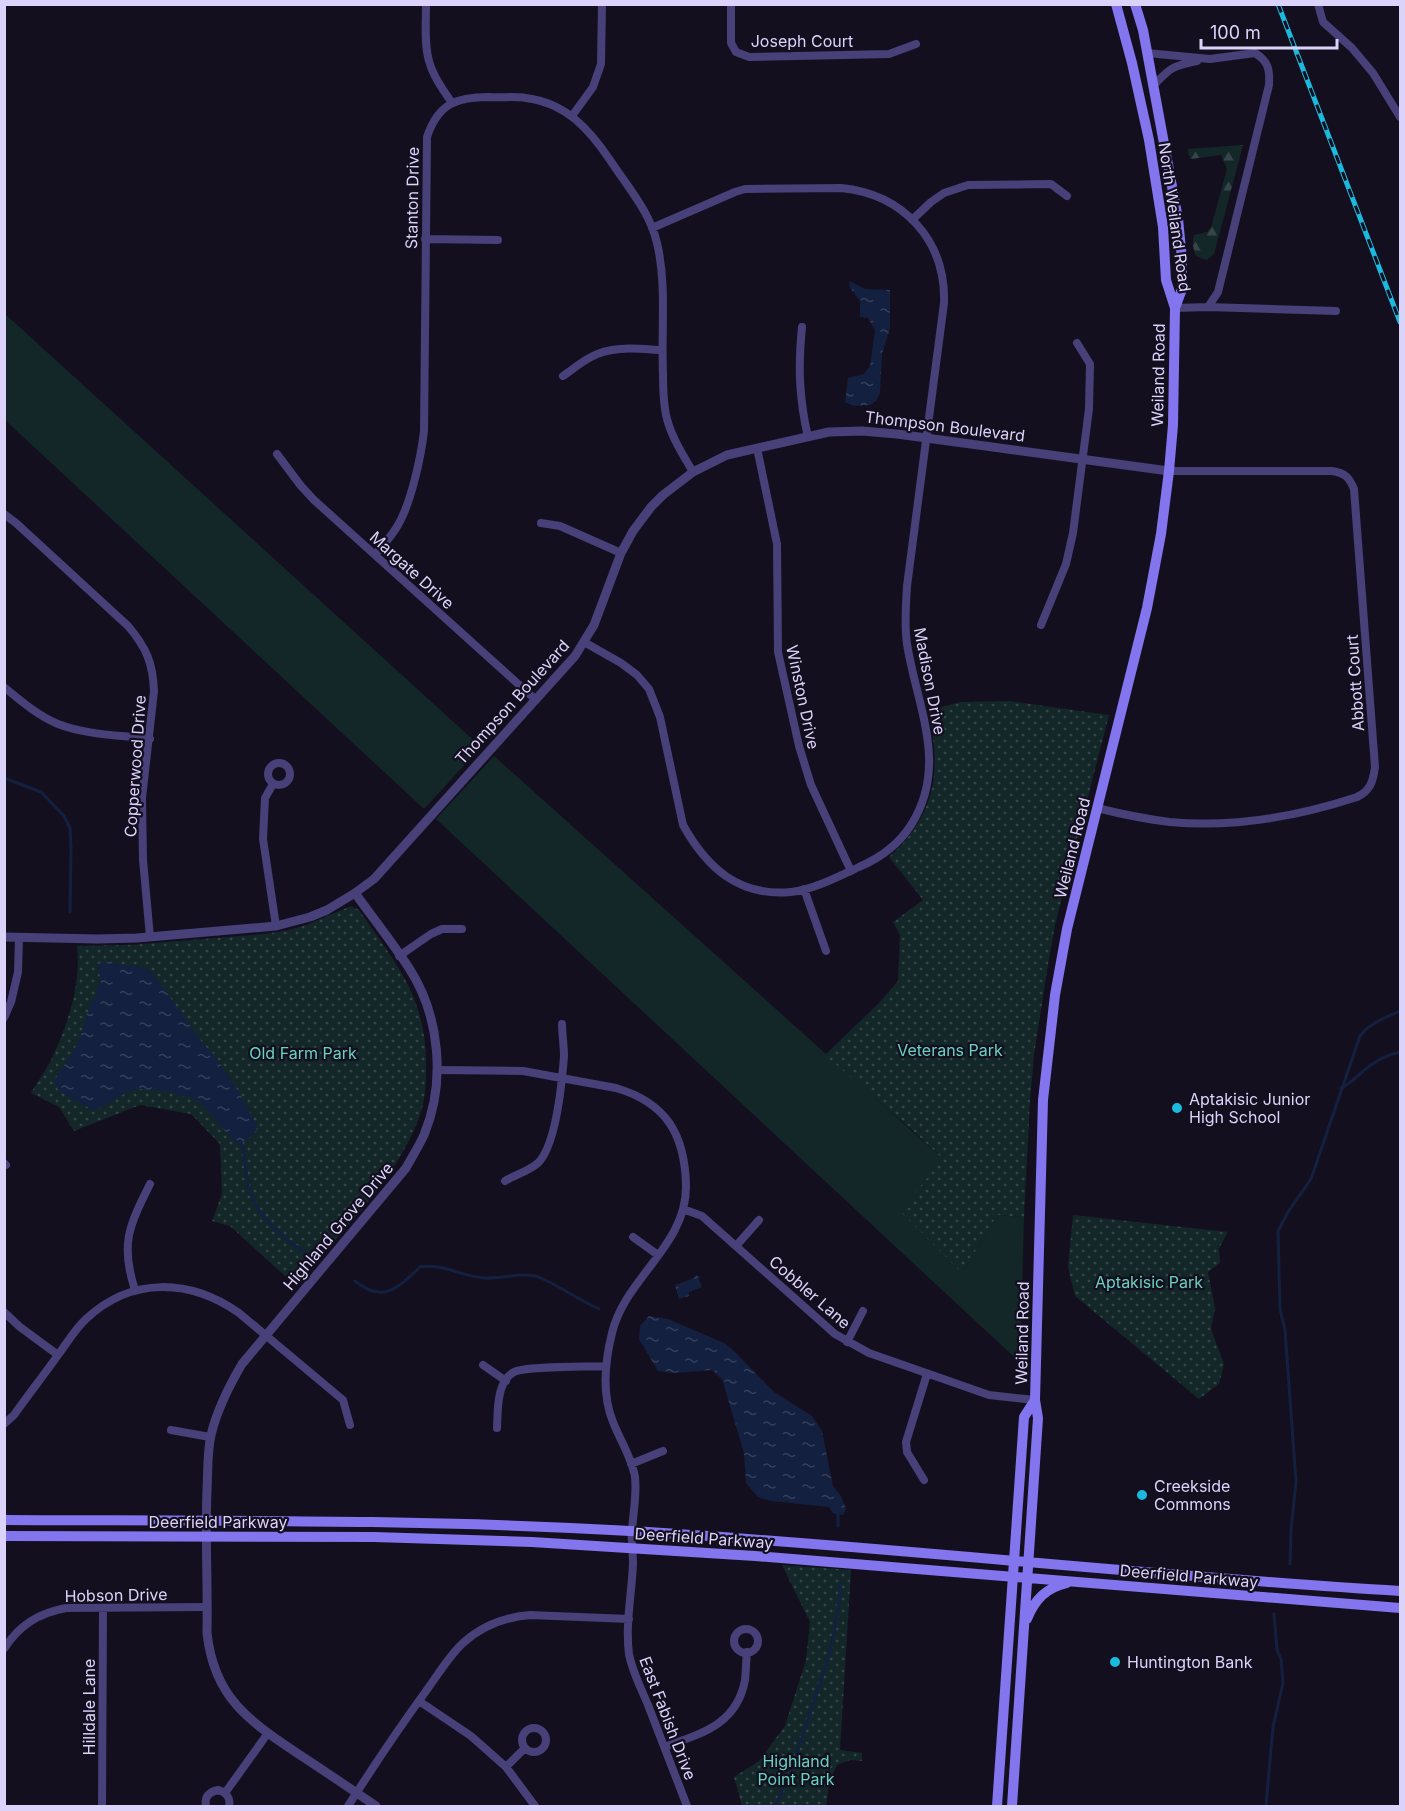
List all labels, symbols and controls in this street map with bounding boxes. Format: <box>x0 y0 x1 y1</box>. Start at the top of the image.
scale bar <box>1201 12 1338 50</box>
text: 100 m <box>1210 22 1261 43</box>
street label: Joseph Court <box>751 31 853 51</box>
street label: North Weiland Road <box>1155 141 1195 293</box>
street label: Stanton Drive <box>401 147 423 249</box>
street label: Weiland Road <box>1147 323 1169 427</box>
street label: Thompson Boulevard <box>864 406 1026 446</box>
street label: Margate Drive <box>366 527 458 613</box>
street label: Madison Drive <box>910 626 950 736</box>
street label: Abbott Court <box>1342 634 1368 732</box>
street label: Thompson Boulevard <box>451 635 573 769</box>
street label: Winston Drive <box>782 643 824 751</box>
street label: Copperwood Drive <box>120 694 150 838</box>
street label: Weiland Road <box>1050 795 1094 901</box>
park label: Veterans Park <box>897 1040 1003 1060</box>
park label: Old Farm Park <box>249 1043 357 1063</box>
place label: Aptakisic Junior High School <box>1189 1089 1310 1127</box>
marker: Aptakisic Junior High School <box>1170 1101 1184 1115</box>
street label: Highland Grove Drive <box>279 1158 397 1294</box>
street label: Cobbler Lane <box>765 1251 855 1333</box>
park label: Aptakisic Park <box>1095 1272 1203 1292</box>
street label: Weiland Road <box>1011 1281 1033 1385</box>
place label: Creekside Commons <box>1154 1476 1231 1514</box>
marker: Creekside Commons <box>1135 1488 1149 1502</box>
street label: Deerfield Parkway <box>149 1512 287 1532</box>
street label: Deerfield Parkway <box>634 1523 774 1553</box>
street label: Deerfield Parkway <box>1119 1560 1259 1592</box>
street label: Hobson Drive <box>64 1584 168 1606</box>
place label: Huntington Bank <box>1127 1652 1253 1672</box>
street label: East Fabish Drive <box>635 1653 701 1783</box>
marker: Huntington Bank <box>1108 1655 1122 1669</box>
street label: Hilldale Lane <box>79 1659 99 1755</box>
park label: Highland Point Park <box>757 1751 835 1789</box>

